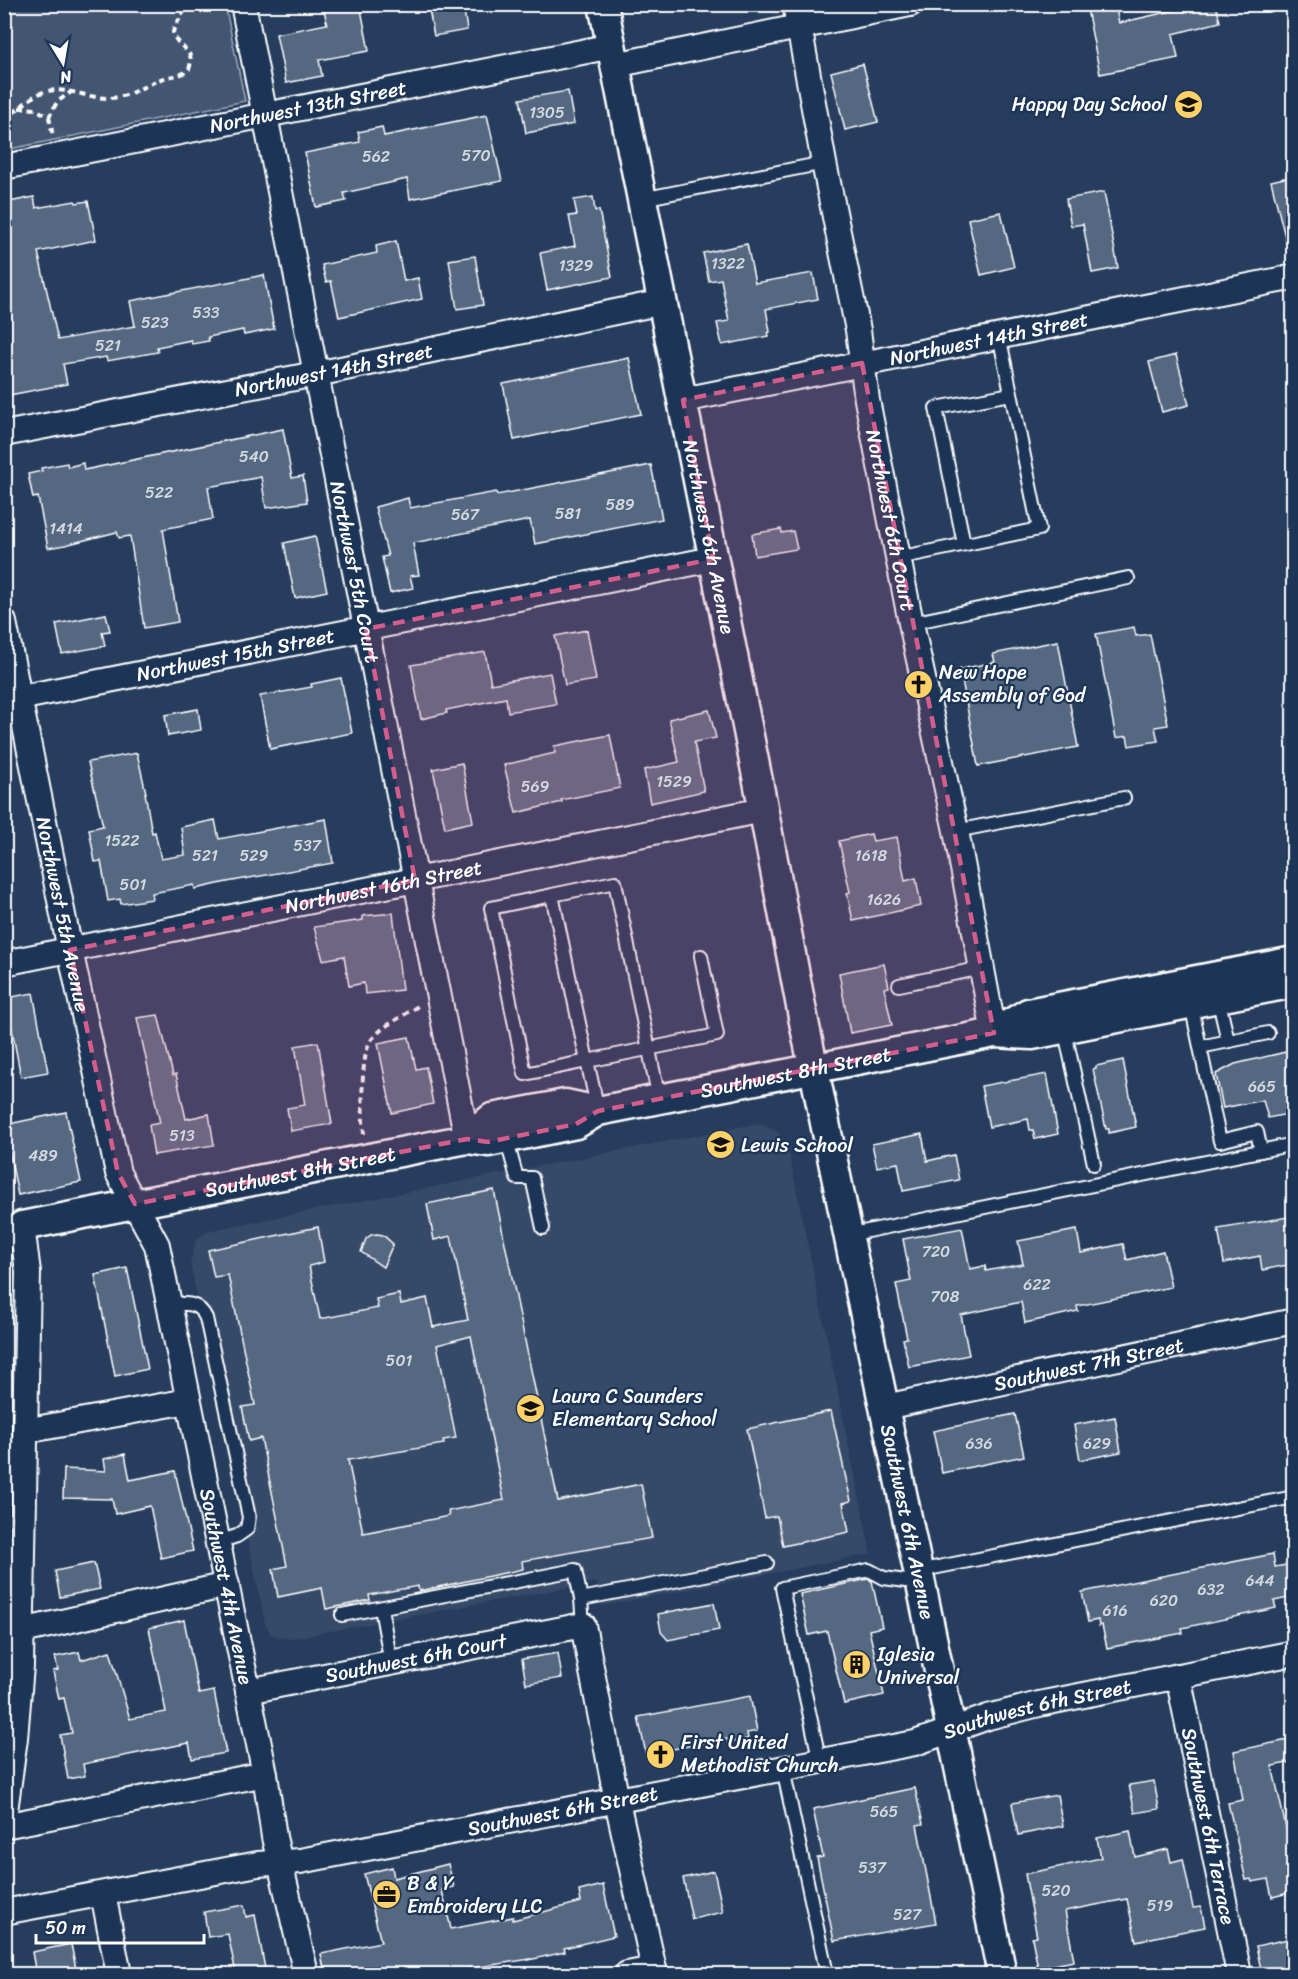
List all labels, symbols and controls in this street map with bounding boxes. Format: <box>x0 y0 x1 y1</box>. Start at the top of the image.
north arrow <box>33 33 93 93</box>
text: N <box>57 62 75 93</box>
street label: Northwest 13th Street <box>206 70 410 143</box>
place label: Happy Day School <box>1012 87 1168 122</box>
school or university icon: Happy Day School <box>1172 88 1204 120</box>
house number: 1305 <box>529 98 565 127</box>
house number: 570 <box>461 141 491 170</box>
house number: 562 <box>362 142 390 171</box>
house number: 1322 <box>711 249 745 278</box>
house number: 1329 <box>559 251 594 280</box>
house number: 533 <box>192 298 220 327</box>
street label: Northwest 14th Street <box>887 301 1091 375</box>
house number: 523 <box>141 308 169 337</box>
house number: 521 <box>95 331 121 360</box>
street label: Northwest 14th Street <box>232 333 436 407</box>
street label: Northwest 6th Court <box>856 426 926 614</box>
street label: Northwest 6th Avenue <box>673 436 746 637</box>
house number: 540 <box>239 442 269 471</box>
house number: 522 <box>145 478 173 507</box>
street label: Northwest 5th Court <box>320 478 390 666</box>
house number: 589 <box>605 490 635 519</box>
house number: 581 <box>555 499 581 528</box>
house number: 567 <box>451 500 480 529</box>
house number: 1414 <box>49 514 83 543</box>
street label: Northwest 15th Street <box>133 618 338 692</box>
place label: New Hope Assembly of God <box>938 655 1087 713</box>
church icon: New Hope Assembly of God <box>902 668 934 700</box>
house number: 1529 <box>656 767 692 796</box>
house number: 569 <box>521 772 550 801</box>
street label: Northwest 5th Avenue <box>26 813 100 1015</box>
house number: 1522 <box>104 826 140 855</box>
house number: 537 <box>293 831 322 860</box>
house number: 521 <box>192 841 218 870</box>
house number: 529 <box>240 841 269 870</box>
house number: 1618 <box>855 841 888 870</box>
street label: Northwest 16th Street <box>282 850 485 924</box>
house number: 501 <box>120 870 147 899</box>
house number: 1626 <box>867 885 901 914</box>
street label: Southwest 8th Street <box>697 1036 894 1108</box>
house number: 665 <box>1248 1072 1276 1101</box>
house number: 513 <box>169 1121 195 1150</box>
place label: Lewis School <box>741 1128 854 1163</box>
school or university icon: Lewis School <box>704 1129 736 1161</box>
street label: Southwest 8th Street <box>202 1136 399 1207</box>
house number: 489 <box>28 1141 58 1170</box>
house number: 720 <box>922 1237 950 1266</box>
house number: 622 <box>1023 1270 1051 1299</box>
house number: 708 <box>931 1282 960 1311</box>
street label: Southwest 7th Street <box>990 1327 1187 1401</box>
house number: 501 <box>386 1346 413 1375</box>
place label: Laura C Saunders Elementary School <box>552 1379 717 1437</box>
school or university icon: Laura C Saunders Elementary School <box>515 1392 547 1424</box>
street label: Southwest 6th Avenue <box>871 1421 945 1623</box>
house number: 636 <box>966 1429 992 1458</box>
house number: 629 <box>1083 1429 1111 1458</box>
street label: Southwest 4th Avenue <box>190 1485 264 1688</box>
house number: 644 <box>1245 1566 1275 1595</box>
house number: 632 <box>1197 1575 1225 1604</box>
house number: 620 <box>1150 1586 1178 1615</box>
house number: 616 <box>1102 1596 1128 1625</box>
street label: Southwest 6th Court <box>322 1623 510 1693</box>
place label: Iglesia Universal <box>876 1637 961 1695</box>
building icon: Iglesia Universal <box>840 1649 872 1681</box>
street label: Southwest 6th Street <box>938 1668 1135 1749</box>
street label: Southwest 6th Terrace <box>1171 1724 1246 1928</box>
place label: First United Methodist Church <box>681 1725 839 1783</box>
church icon: First United Methodist Church <box>644 1738 676 1770</box>
street label: Southwest 6th Street <box>464 1775 661 1846</box>
house number: 565 <box>870 1797 899 1826</box>
house number: 537 <box>858 1853 887 1882</box>
place label: B & Y Embroidery LLC <box>407 1866 542 1924</box>
house number: 520 <box>1041 1876 1071 1905</box>
office icon: B & Y Embroidery LLC <box>370 1879 402 1911</box>
house number: 519 <box>1147 1891 1173 1920</box>
house number: 527 <box>893 1900 922 1929</box>
scale bar <box>36 1907 204 1945</box>
text: 50 m <box>45 1912 86 1944</box>

